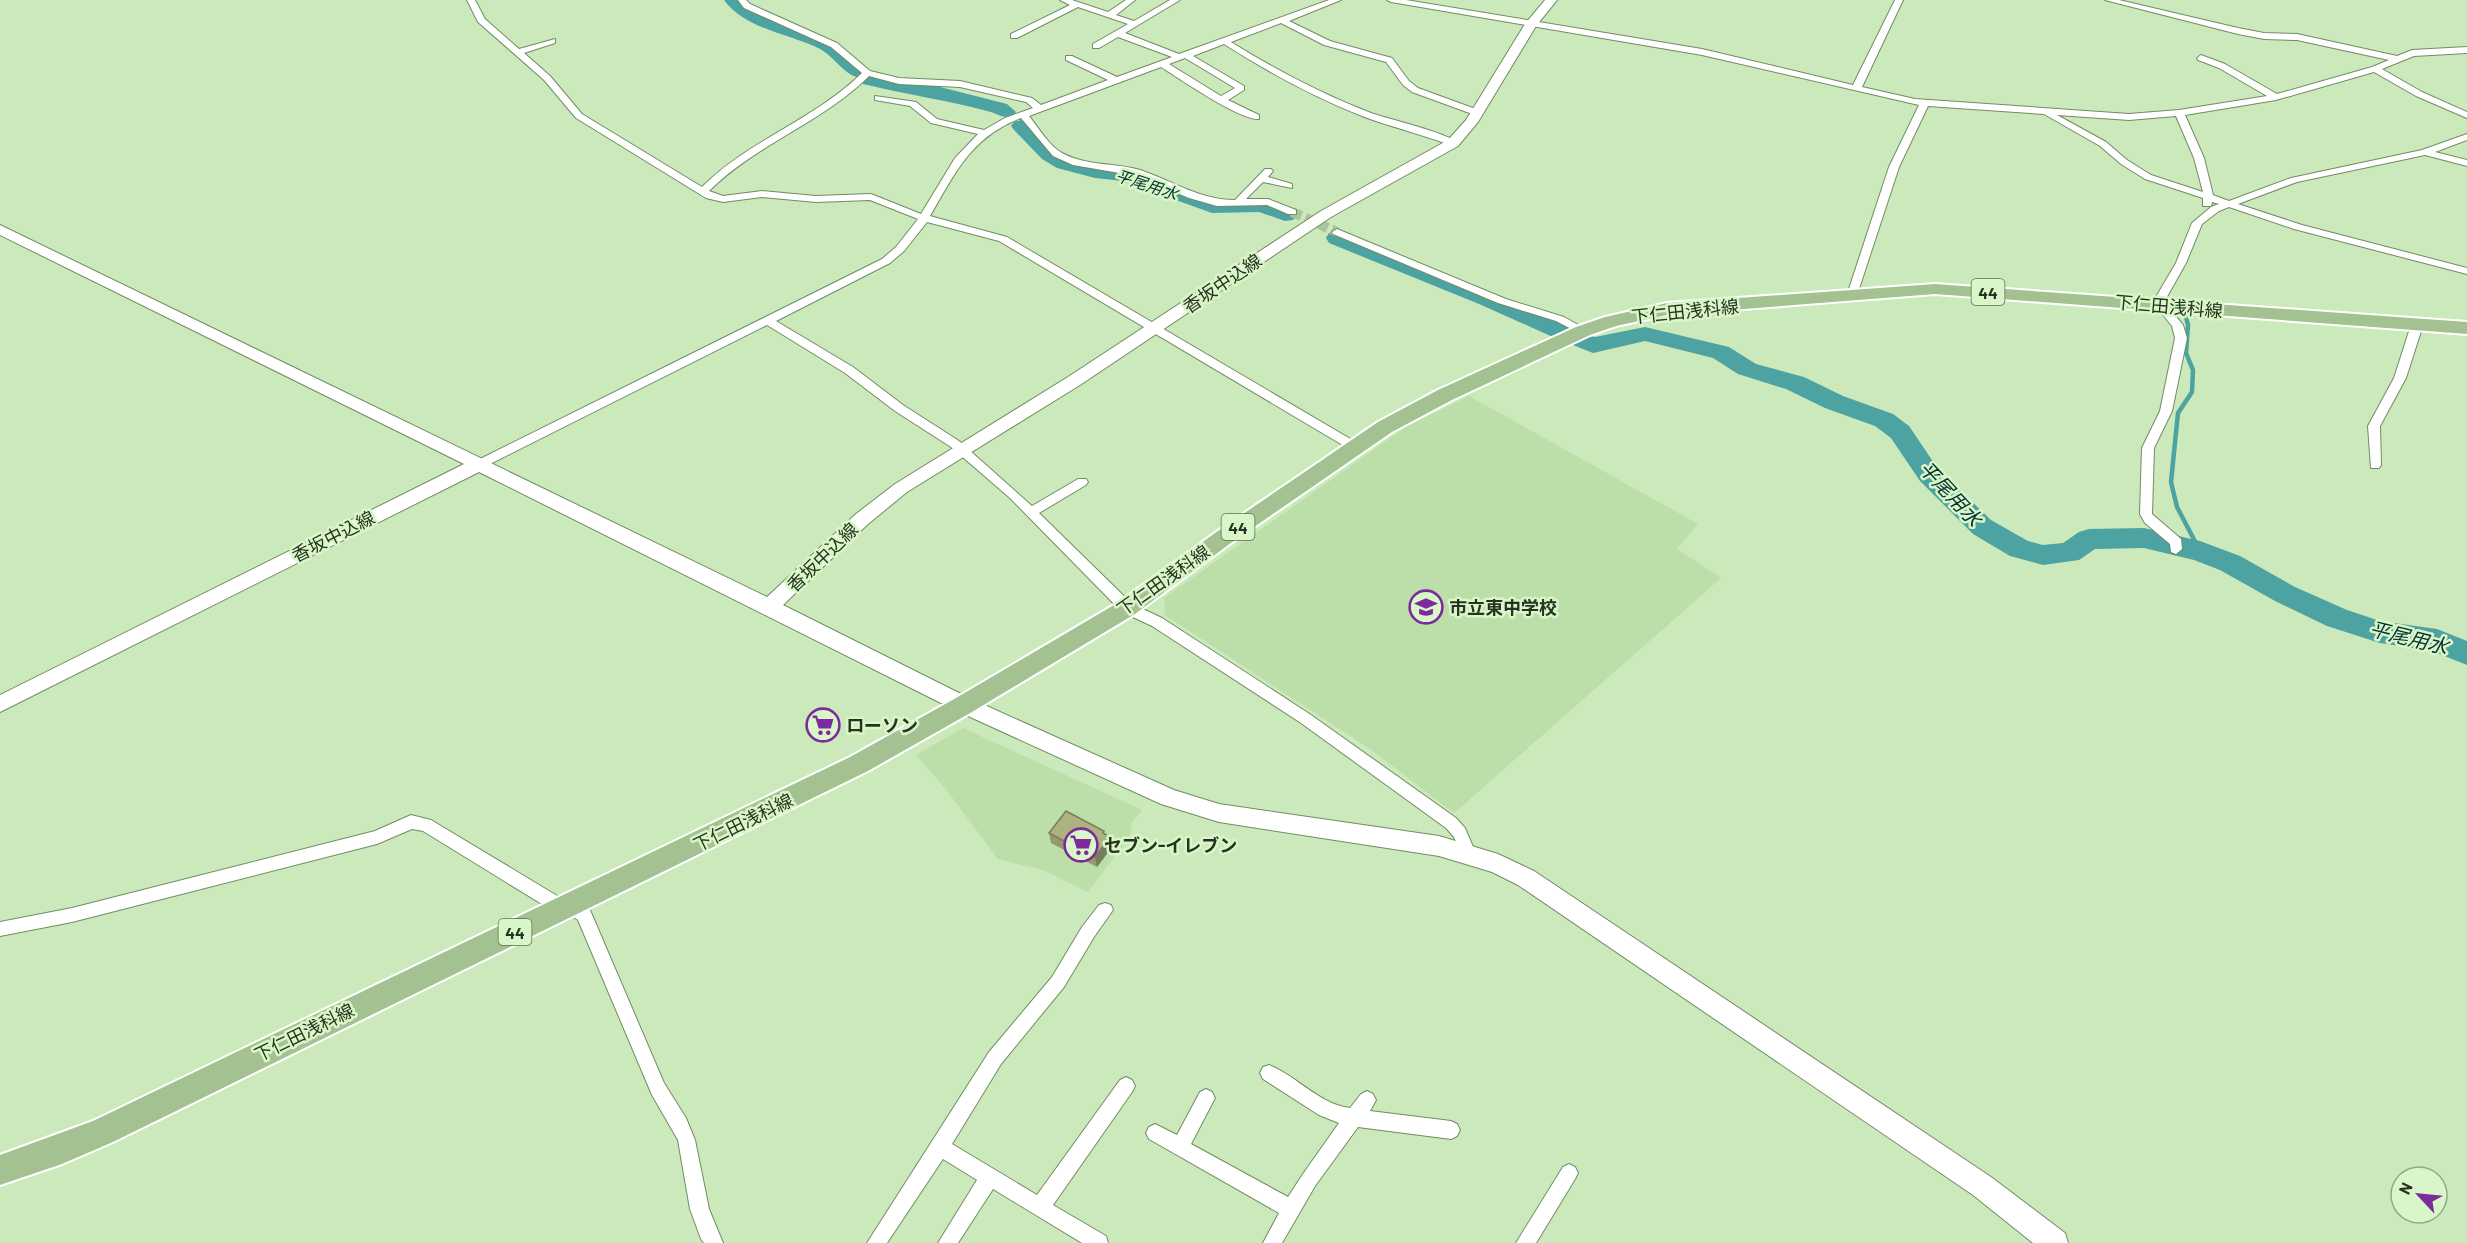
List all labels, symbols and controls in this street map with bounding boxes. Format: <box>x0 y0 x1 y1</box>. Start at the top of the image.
water label: 平尾用水 <box>1114 165 1182 204</box>
street label: 香坂中込線 <box>1179 249 1265 317</box>
road number: 44 <box>1972 279 2004 305</box>
street label: 下仁田浅科線 <box>2114 290 2224 322</box>
street label: 下仁田浅科線 <box>1630 294 1740 328</box>
water label: 平尾用水 <box>1915 456 1988 532</box>
street label: 香坂中込線 <box>288 506 378 566</box>
road number: 44 <box>1222 514 1254 540</box>
street label: 香坂中込線 <box>782 518 862 596</box>
street label: 下仁田浅科線 <box>1112 540 1214 620</box>
school or university icon: 市立東中学校 <box>1408 589 1444 625</box>
place label: 市立東中学校 <box>1449 596 1557 618</box>
water label: 平尾用水 <box>2367 616 2453 659</box>
supermarket icon: ローソン <box>805 707 841 743</box>
place label: ローソン <box>846 714 918 736</box>
street label: 下仁田浅科線 <box>690 788 796 856</box>
supermarket icon: セブン-イレブン <box>1063 827 1099 863</box>
place label: セブン-イレブン <box>1104 834 1237 856</box>
road number: 44 <box>498 919 532 945</box>
street label: 下仁田浅科線 <box>251 998 357 1066</box>
north arrow <box>2389 1165 2449 1225</box>
text: N <box>2394 1179 2416 1197</box>

